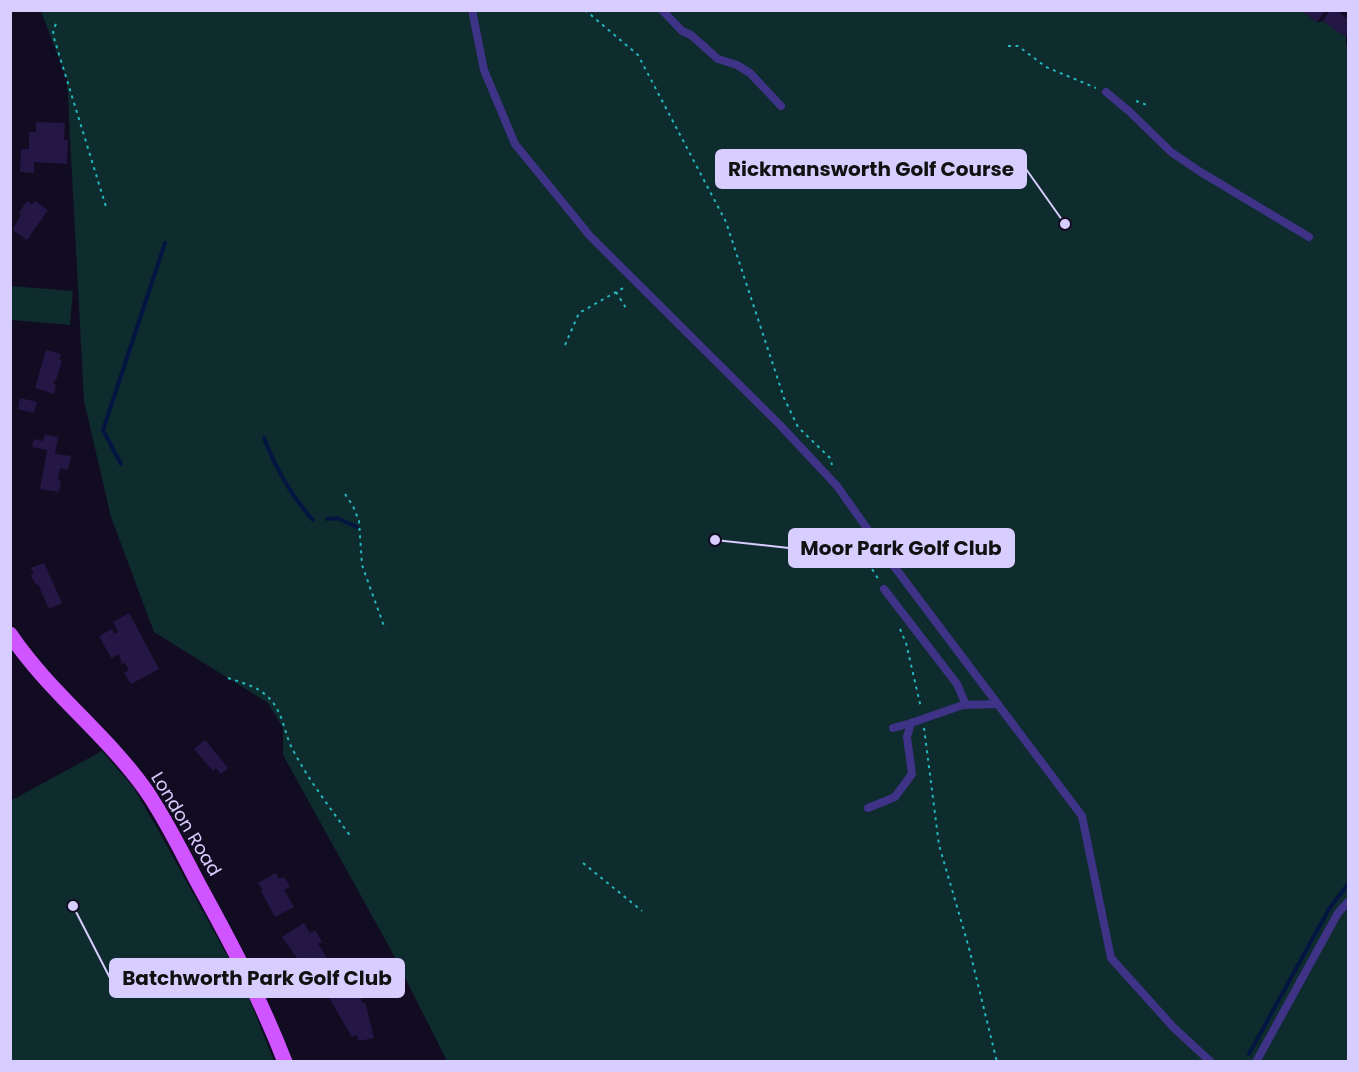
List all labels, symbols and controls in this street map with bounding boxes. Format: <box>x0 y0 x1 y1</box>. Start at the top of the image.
callout: Rickmansworth Golf Course <box>716 150 1026 188</box>
text: Rickmansworth Golf Course <box>728 155 1014 183</box>
callout: Moor Park Golf Club <box>789 529 1014 567</box>
text: Moor Park Golf Club <box>800 534 1002 562</box>
street label: London Road <box>145 767 227 881</box>
callout: Batchworth Park Golf Club <box>110 959 404 997</box>
text: Batchworth Park Golf Club <box>122 964 392 992</box>

